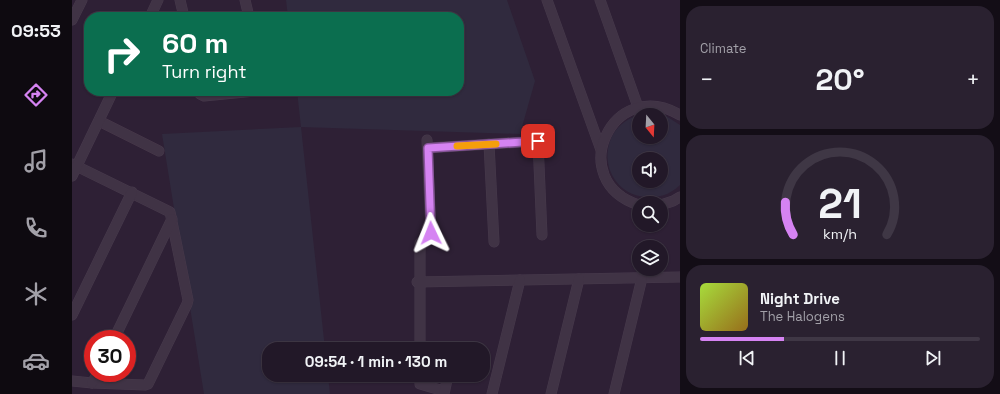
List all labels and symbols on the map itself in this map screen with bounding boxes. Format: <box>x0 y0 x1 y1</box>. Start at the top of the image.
north arrow <box>632 108 668 144</box>
pin <box>521 124 555 158</box>
position arrow <box>410 212 452 254</box>
speed limit sign: 30 <box>84 330 136 382</box>

